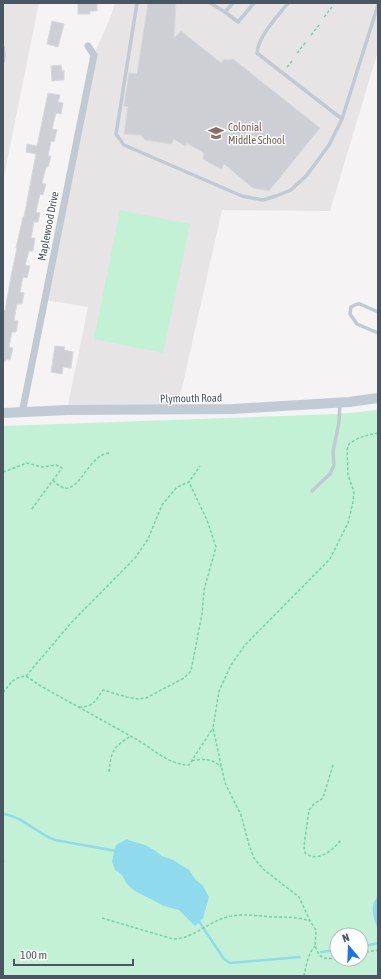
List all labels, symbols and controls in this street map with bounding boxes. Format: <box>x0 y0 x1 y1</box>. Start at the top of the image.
place label: Colonial Middle School <box>228 121 285 146</box>
school or university icon: Colonial Middle School <box>207 124 225 142</box>
street label: Maplewood Drive <box>35 190 61 262</box>
street label: Plymouth Road <box>160 391 222 405</box>
north arrow <box>329 927 369 967</box>
text: N <box>341 931 351 944</box>
scale bar <box>14 941 133 967</box>
text: 100 m <box>20 948 47 962</box>

